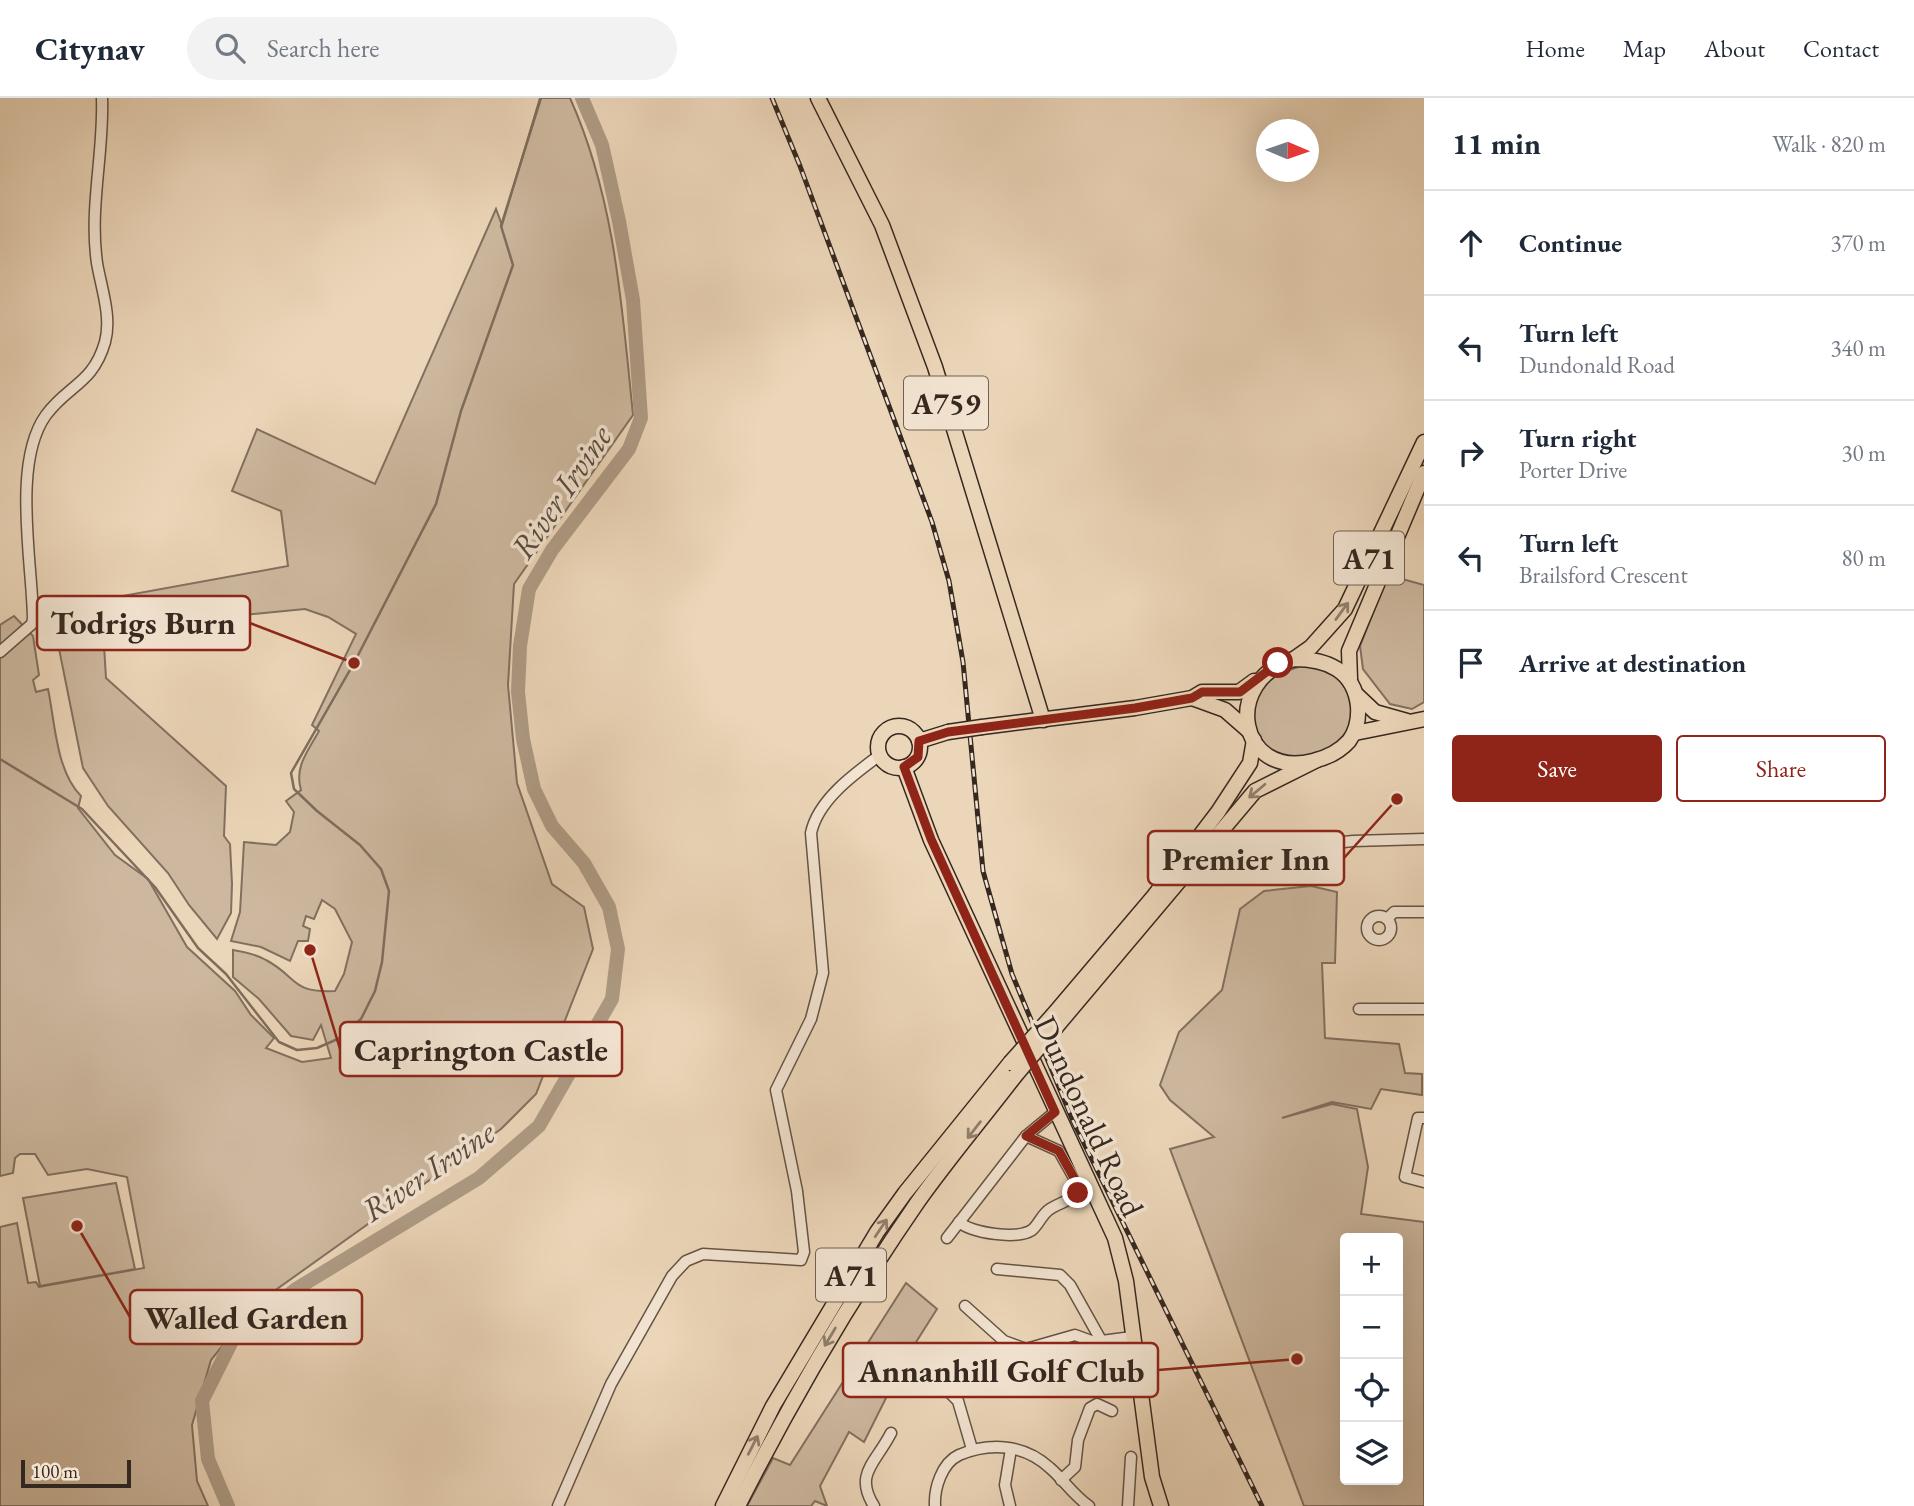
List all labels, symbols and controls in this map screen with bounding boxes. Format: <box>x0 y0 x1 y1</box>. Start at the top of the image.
search box <box>187 17 677 80</box>
text: Citynav <box>35 27 145 70</box>
icon: search <box>211 29 249 67</box>
text: Search here <box>267 31 379 65</box>
text: Home <box>1525 33 1585 64</box>
text: Map <box>1623 33 1666 64</box>
text: About <box>1704 33 1765 64</box>
text: Contact <box>1803 33 1879 64</box>
north arrow <box>1256 119 1319 182</box>
text: 11 min <box>1452 124 1541 163</box>
text: Walk · 820 m <box>1772 129 1886 159</box>
icon: ahead <box>1452 224 1490 262</box>
text: Continue <box>1519 226 1622 260</box>
text: 370 m <box>1830 228 1886 258</box>
text: Turn left <box>1519 316 1618 350</box>
icon: left <box>1452 329 1490 367</box>
text: 340 m <box>1830 333 1886 363</box>
text: Dundonald Road <box>1519 350 1675 380</box>
road number: A759 <box>904 376 988 430</box>
water label: River Irvine <box>501 416 622 567</box>
text: Turn right <box>1519 421 1637 455</box>
icon: right <box>1452 434 1490 472</box>
text: 30 m <box>1841 438 1886 468</box>
text: Porter Drive <box>1519 455 1627 485</box>
text: Turn left <box>1519 526 1618 560</box>
road number: A71 <box>1334 531 1404 584</box>
icon: left <box>1452 539 1490 577</box>
text: 80 m <box>1841 543 1886 573</box>
text: Brailsford Crescent <box>1519 560 1688 590</box>
callout: Todrigs Burn <box>37 596 250 650</box>
text: Todrigs Burn <box>50 601 236 644</box>
one-way arrow <box>1334 602 1349 621</box>
icon: arrive <box>1452 644 1490 682</box>
text: Arrive at destination <box>1519 646 1746 680</box>
route start <box>1262 647 1293 678</box>
button: Save <box>1452 735 1662 802</box>
button: Share <box>1676 735 1886 802</box>
one-way arrow <box>1248 784 1266 799</box>
callout: Premier Inn <box>1148 831 1344 885</box>
text: Premier Inn <box>1162 837 1330 880</box>
street label: Dundonald Road <box>1024 1009 1154 1224</box>
callout: Caprington Castle <box>340 1022 622 1076</box>
text: Caprington Castle <box>354 1028 608 1071</box>
water label: River Irvine <box>353 1110 504 1231</box>
one-way arrow <box>966 1120 981 1139</box>
route end <box>1062 1177 1093 1208</box>
one-way arrow <box>874 1218 888 1238</box>
map controls <box>1340 1233 1403 1485</box>
button: + <box>1340 1233 1403 1296</box>
road number: A71 <box>816 1248 886 1302</box>
callout: Walled Garden <box>130 1290 362 1344</box>
text: Walled Garden <box>144 1296 348 1339</box>
button: − <box>1340 1296 1403 1359</box>
one-way arrow <box>823 1326 837 1346</box>
callout: Annanhill Golf Club <box>843 1343 1158 1397</box>
text: Annanhill Golf Club <box>857 1349 1144 1392</box>
button: locate <box>1340 1359 1403 1422</box>
button: layers <box>1340 1422 1403 1485</box>
one-way arrow <box>747 1435 761 1456</box>
scale bar <box>21 1457 131 1489</box>
text: 100 m <box>32 1459 78 1484</box>

